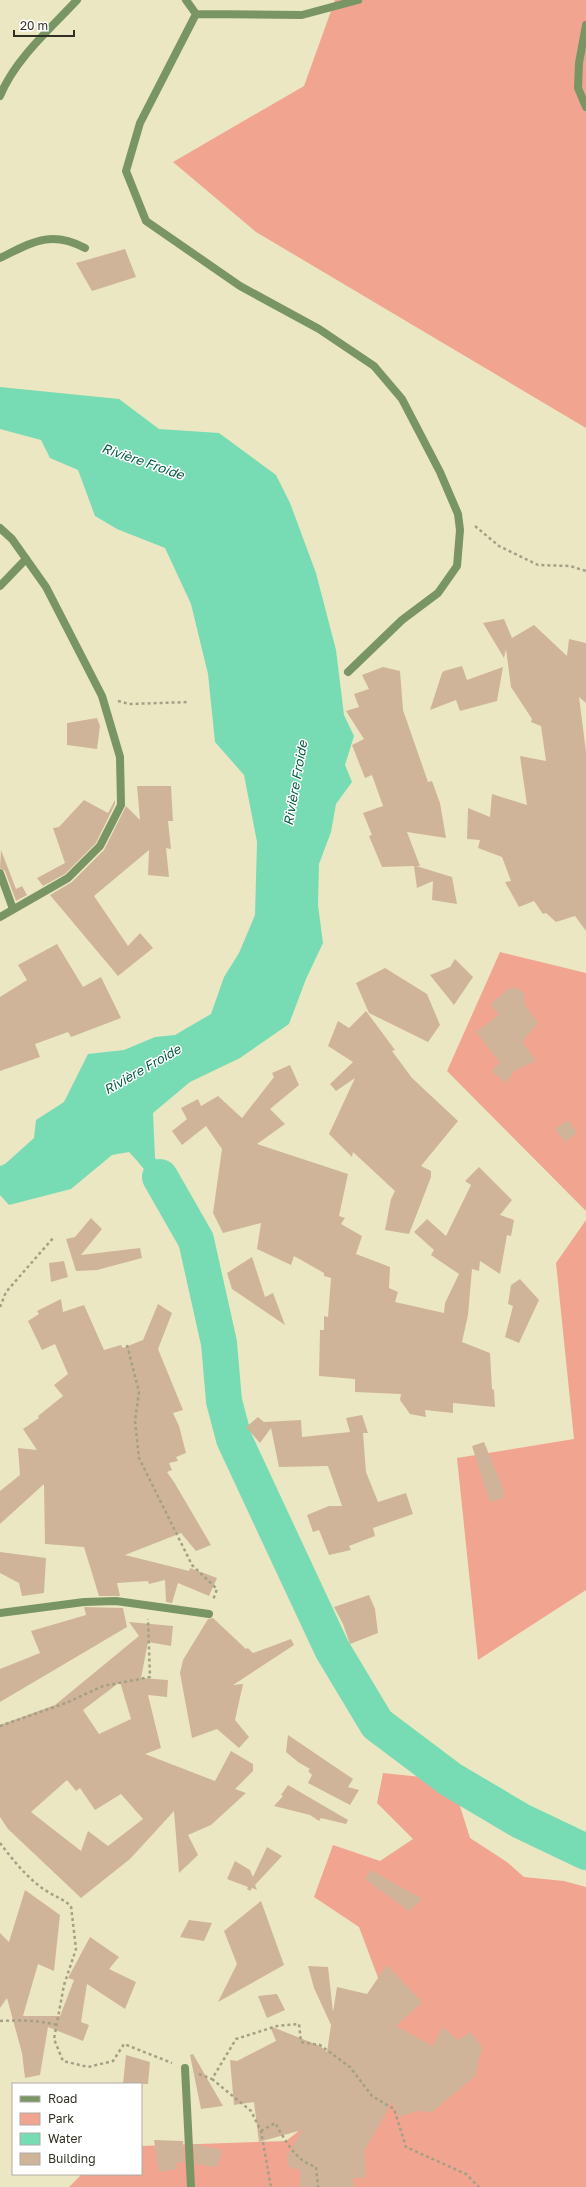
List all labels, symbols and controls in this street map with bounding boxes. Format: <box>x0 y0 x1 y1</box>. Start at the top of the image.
scale bar <box>14 12 74 38</box>
text: 20 m <box>20 18 48 33</box>
water label: Rivière Froide <box>100 439 188 483</box>
water label: Rivière Froide <box>280 738 311 827</box>
water label: Rivière Froide <box>101 1040 184 1097</box>
legend <box>12 2083 142 2175</box>
text: Road <box>48 2091 77 2106</box>
text: Park <box>48 2111 74 2126</box>
text: Water <box>48 2131 82 2146</box>
text: Building <box>48 2151 96 2166</box>

